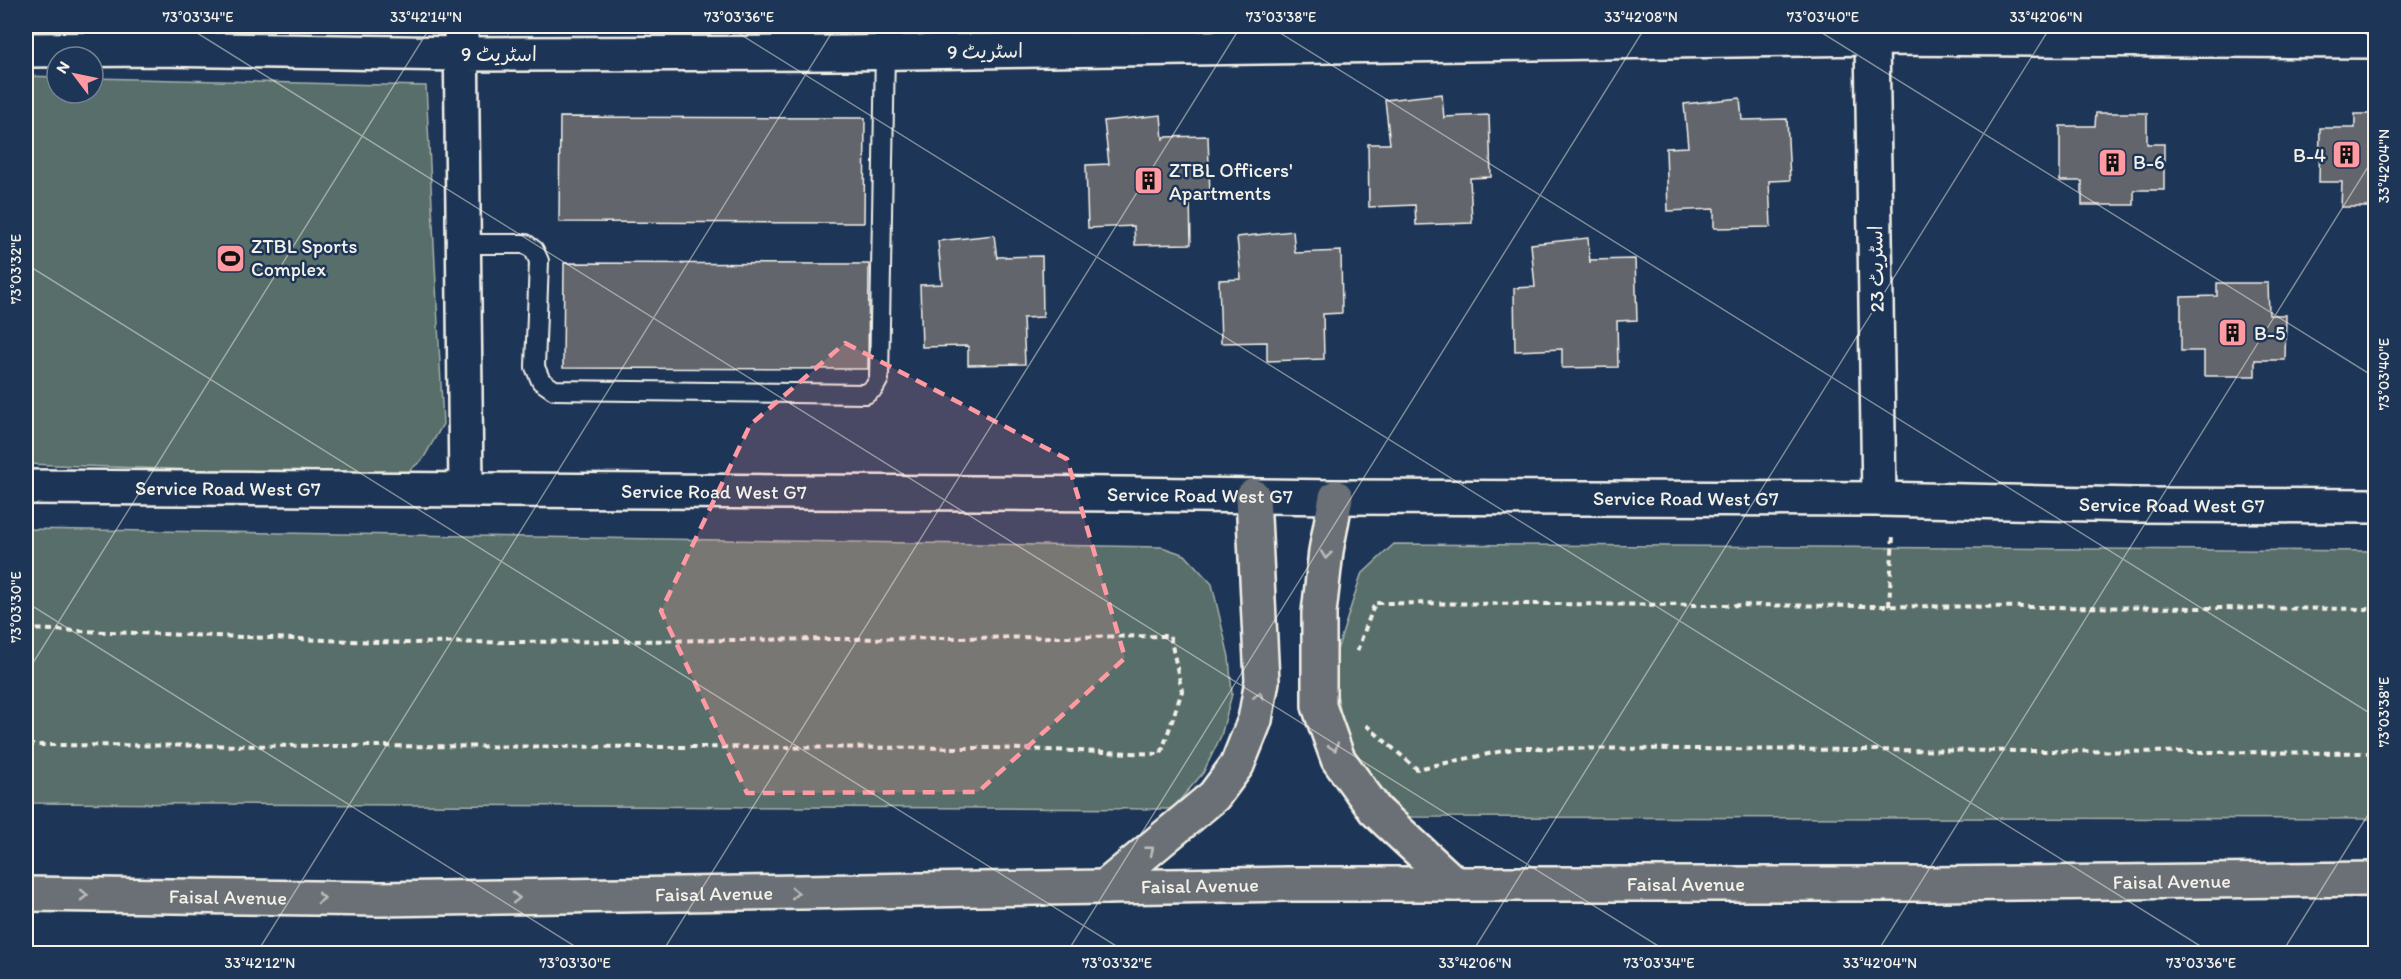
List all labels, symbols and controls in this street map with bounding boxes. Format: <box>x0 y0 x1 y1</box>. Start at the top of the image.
text: 73°03'34"E <box>162 8 234 26</box>
text: 33°42'14"N <box>390 8 462 26</box>
text: 73°03'36"E <box>704 8 774 26</box>
text: 73°03'38"E <box>1246 8 1316 26</box>
text: 33°42'08"N <box>1604 8 1678 26</box>
text: 73°03'40"E <box>1787 8 1859 26</box>
text: 33°42'06"N <box>2009 8 2083 26</box>
street label: اسٹریٹ 9 <box>947 38 1023 64</box>
street label: اسٹریٹ 9 <box>461 42 537 66</box>
north arrow <box>45 45 105 105</box>
text: N <box>52 58 74 77</box>
text: 33°42'04"N <box>2375 129 2393 203</box>
building icon: B-4 <box>2331 139 2363 171</box>
place label: B-4 <box>2293 143 2326 167</box>
building icon: B-6 <box>2096 146 2128 178</box>
place label: B-6 <box>2133 150 2165 174</box>
place label: ZTBL Officers' Apartments <box>1169 158 1293 205</box>
building icon: ZTBL Officers' Apartments <box>1132 165 1164 197</box>
street label: اسٹریٹ 23 <box>1863 225 1889 313</box>
text: 73°03'32"E <box>7 234 25 304</box>
place label: ZTBL Sports Complex <box>251 234 357 281</box>
sports icon: ZTBL Sports Complex <box>214 242 246 274</box>
building icon: B-5 <box>2217 317 2249 349</box>
place label: B-5 <box>2254 321 2285 345</box>
text: 73°03'40"E <box>2375 338 2393 410</box>
street label: Service Road West G7 <box>135 476 321 501</box>
street label: Service Road West G7 <box>621 479 807 504</box>
street label: Service Road West G7 <box>1107 482 1293 508</box>
street label: Service Road West G7 <box>1593 486 1779 511</box>
street label: Service Road West G7 <box>2079 492 2265 518</box>
one-way arrow <box>1320 551 1333 560</box>
text: 73°03'30"E <box>7 571 25 643</box>
text: 73°03'38"E <box>2375 677 2393 747</box>
one-way arrow <box>1252 692 1265 702</box>
one-way arrow <box>1326 741 1339 752</box>
one-way arrow <box>1143 846 1154 857</box>
street label: Faisal Avenue <box>2113 869 2231 894</box>
street label: Faisal Avenue <box>1141 872 1259 898</box>
street label: Faisal Avenue <box>1627 872 1745 896</box>
street label: Faisal Avenue <box>655 881 773 906</box>
street label: Faisal Avenue <box>169 884 287 910</box>
one-way arrow <box>790 886 799 899</box>
one-way arrow <box>79 889 88 901</box>
one-way arrow <box>511 891 520 904</box>
one-way arrow <box>316 892 325 904</box>
text: 33°42'12"N <box>225 954 295 972</box>
text: 73°03'30"E <box>539 954 611 972</box>
text: 73°03'32"E <box>1082 954 1152 972</box>
text: 33°42'06"N <box>1438 954 1512 972</box>
text: 73°03'34"E <box>1623 954 1695 972</box>
text: 33°42'04"N <box>1843 954 1917 972</box>
text: 73°03'36"E <box>2166 954 2236 972</box>

